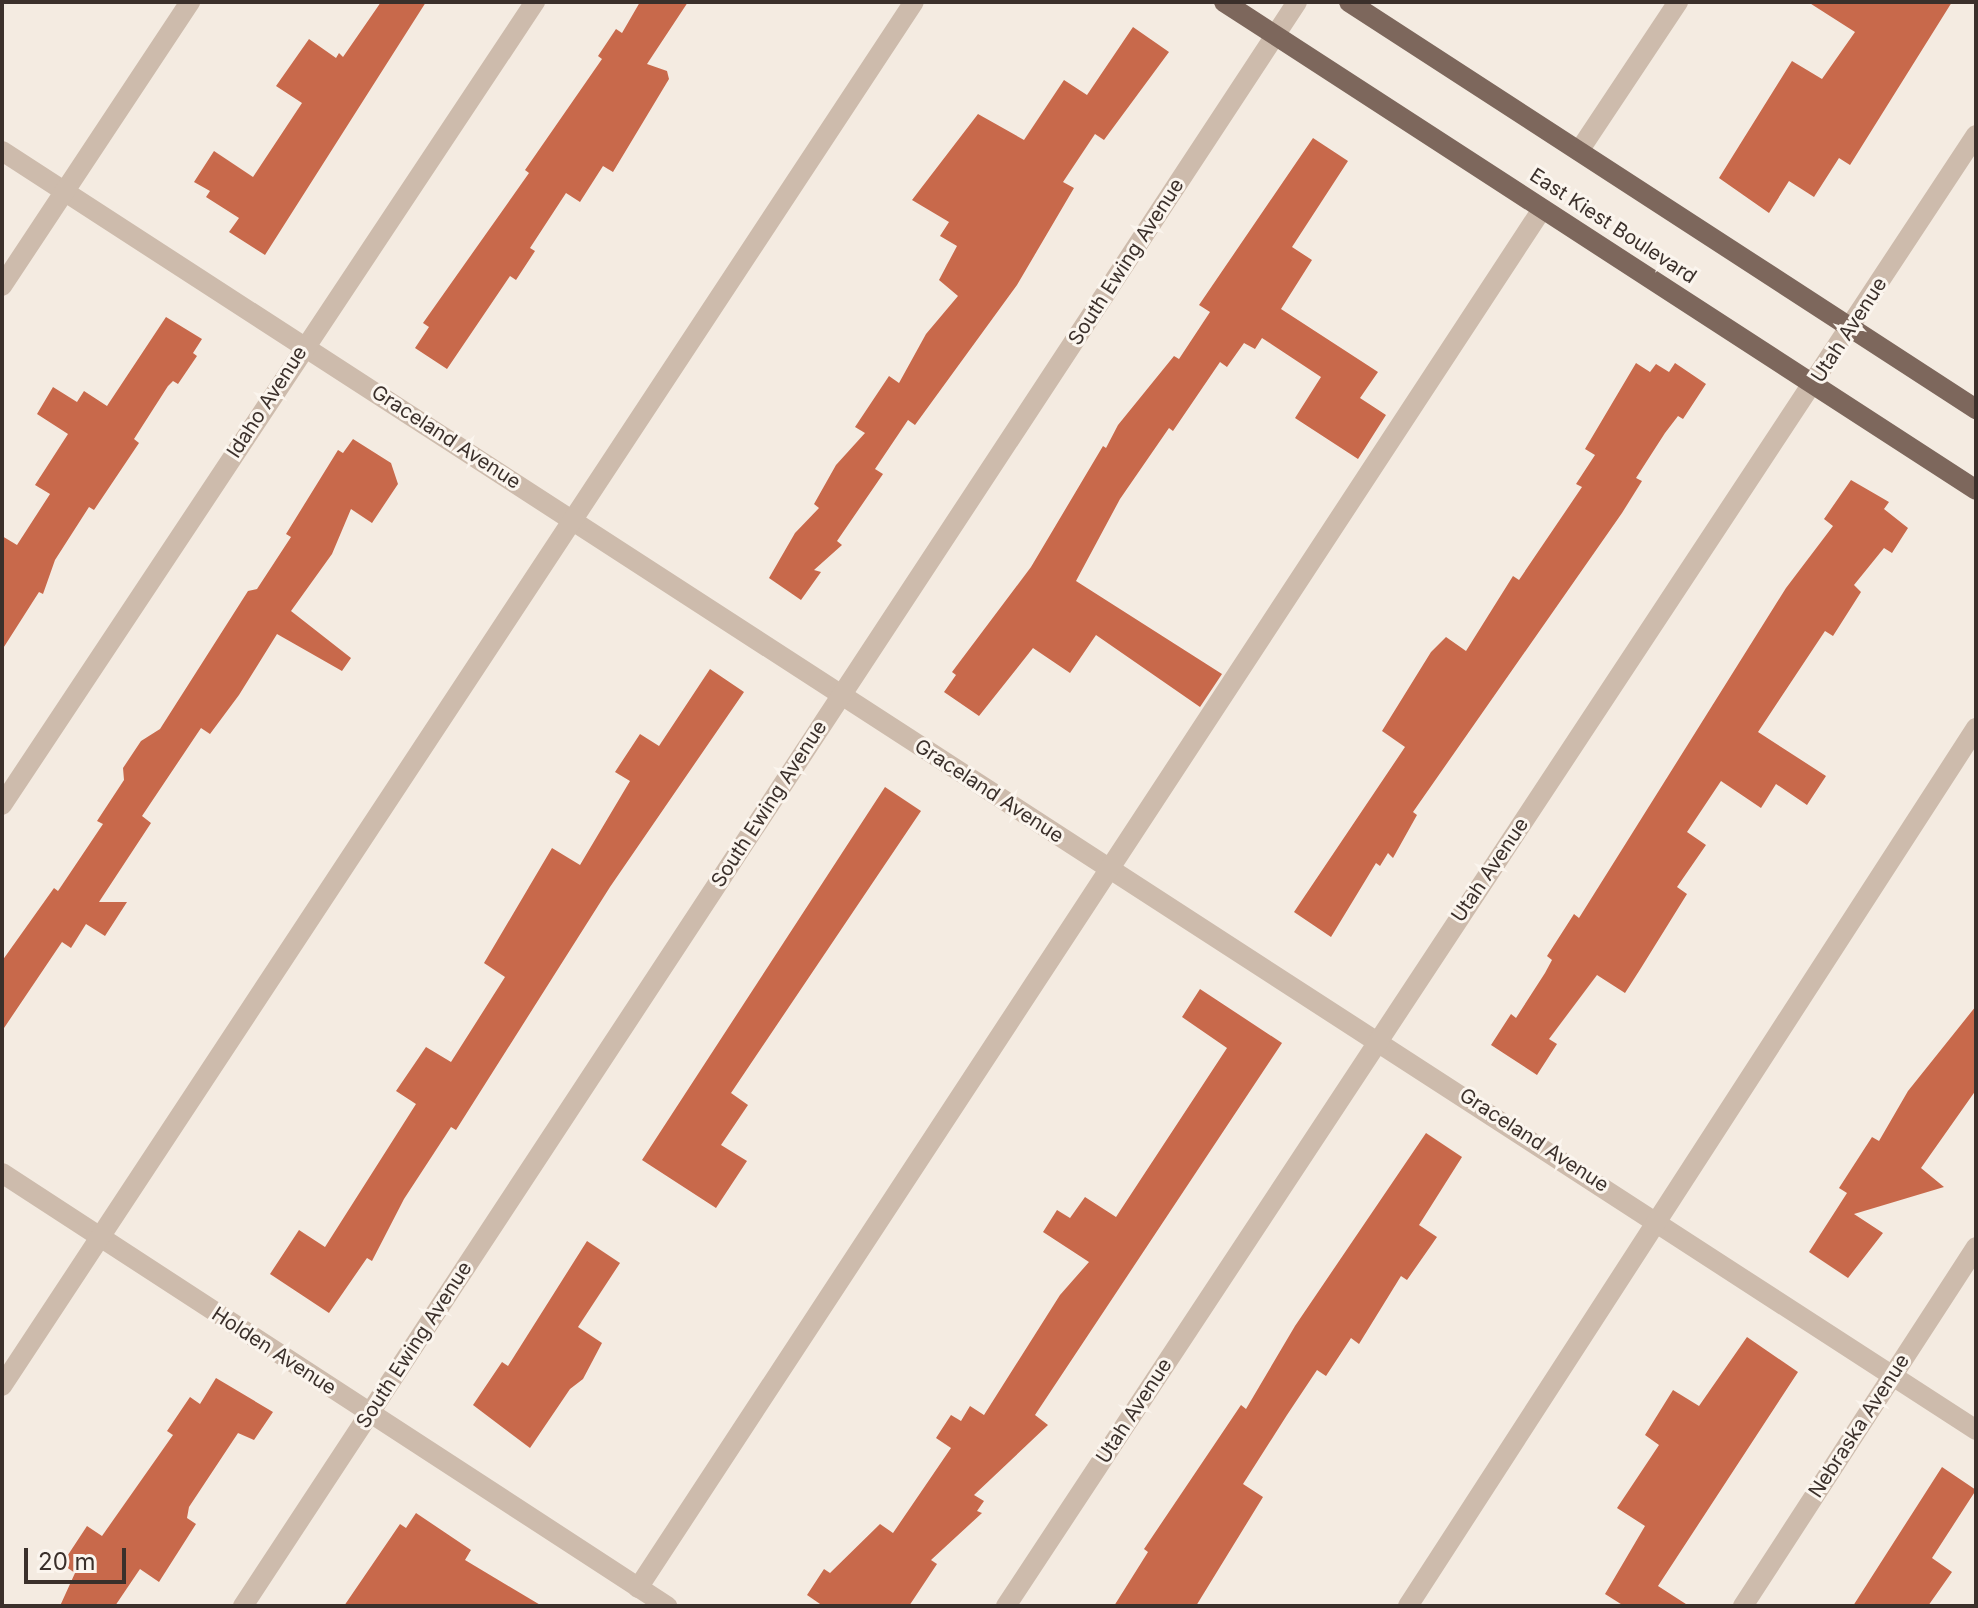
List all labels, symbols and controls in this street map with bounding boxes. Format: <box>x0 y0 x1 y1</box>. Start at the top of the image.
street label: East Kiest Boulevard <box>1525 163 1701 289</box>
street label: South Ewing Avenue <box>1063 174 1189 350</box>
street label: Utah Avenue <box>1806 273 1892 387</box>
street label: Idaho Avenue <box>222 342 312 462</box>
street label: Graceland Avenue <box>367 380 525 494</box>
street label: South Ewing Avenue <box>706 716 832 892</box>
street label: Graceland Avenue <box>910 734 1068 848</box>
street label: Utah Avenue <box>1446 813 1534 927</box>
street label: Graceland Avenue <box>1455 1083 1613 1197</box>
street label: South Ewing Avenue <box>351 1257 477 1433</box>
street label: Holden Avenue <box>207 1302 341 1400</box>
street label: Nebraska Avenue <box>1804 1350 1914 1502</box>
street label: Utah Avenue <box>1091 1354 1177 1468</box>
scale bar <box>28 1532 130 1582</box>
text: 20 m <box>38 1547 96 1576</box>

